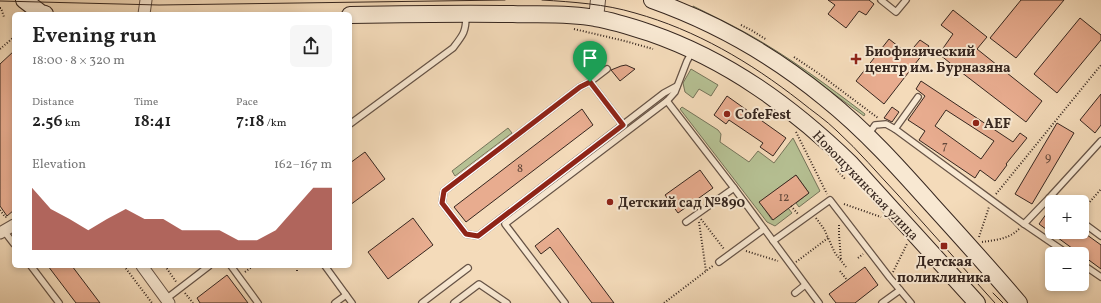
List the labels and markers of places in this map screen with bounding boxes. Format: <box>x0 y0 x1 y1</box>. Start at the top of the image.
pin <box>573 41 607 82</box>
place label: Биофизический центр им. Бурназяна <box>865 43 1011 78</box>
marker: Биофизический центр им. Бурназяна <box>850 53 862 65</box>
place label: CofeFest <box>735 106 791 125</box>
marker: CofeFest <box>722 109 732 119</box>
place label: AEF <box>984 115 1011 134</box>
marker: AEF <box>971 118 981 128</box>
place label: Детский сад №890 <box>618 194 745 213</box>
marker: Детский сад №890 <box>605 197 615 207</box>
marker: Детская поликлиника <box>939 241 949 251</box>
place label: Детская поликлиника <box>897 253 991 288</box>

